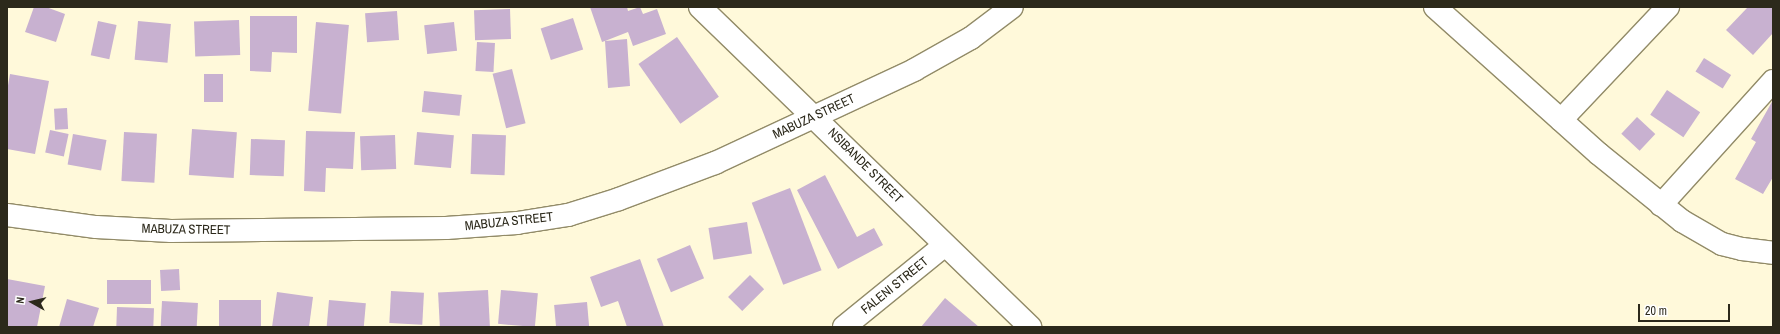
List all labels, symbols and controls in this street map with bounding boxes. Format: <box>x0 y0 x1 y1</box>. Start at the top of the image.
street label: MABUZA STREET <box>770 91 858 143</box>
street label: NSIBANDE STREET <box>824 125 906 207</box>
street label: MABUZA STREET <box>464 210 554 234</box>
street label: MABUZA STREET <box>141 221 231 239</box>
street label: FALENI STREET <box>858 254 932 318</box>
north arrow <box>12 282 52 322</box>
text: N <box>13 296 28 305</box>
scale bar <box>1640 296 1732 322</box>
text: 20 m <box>1645 303 1667 319</box>

